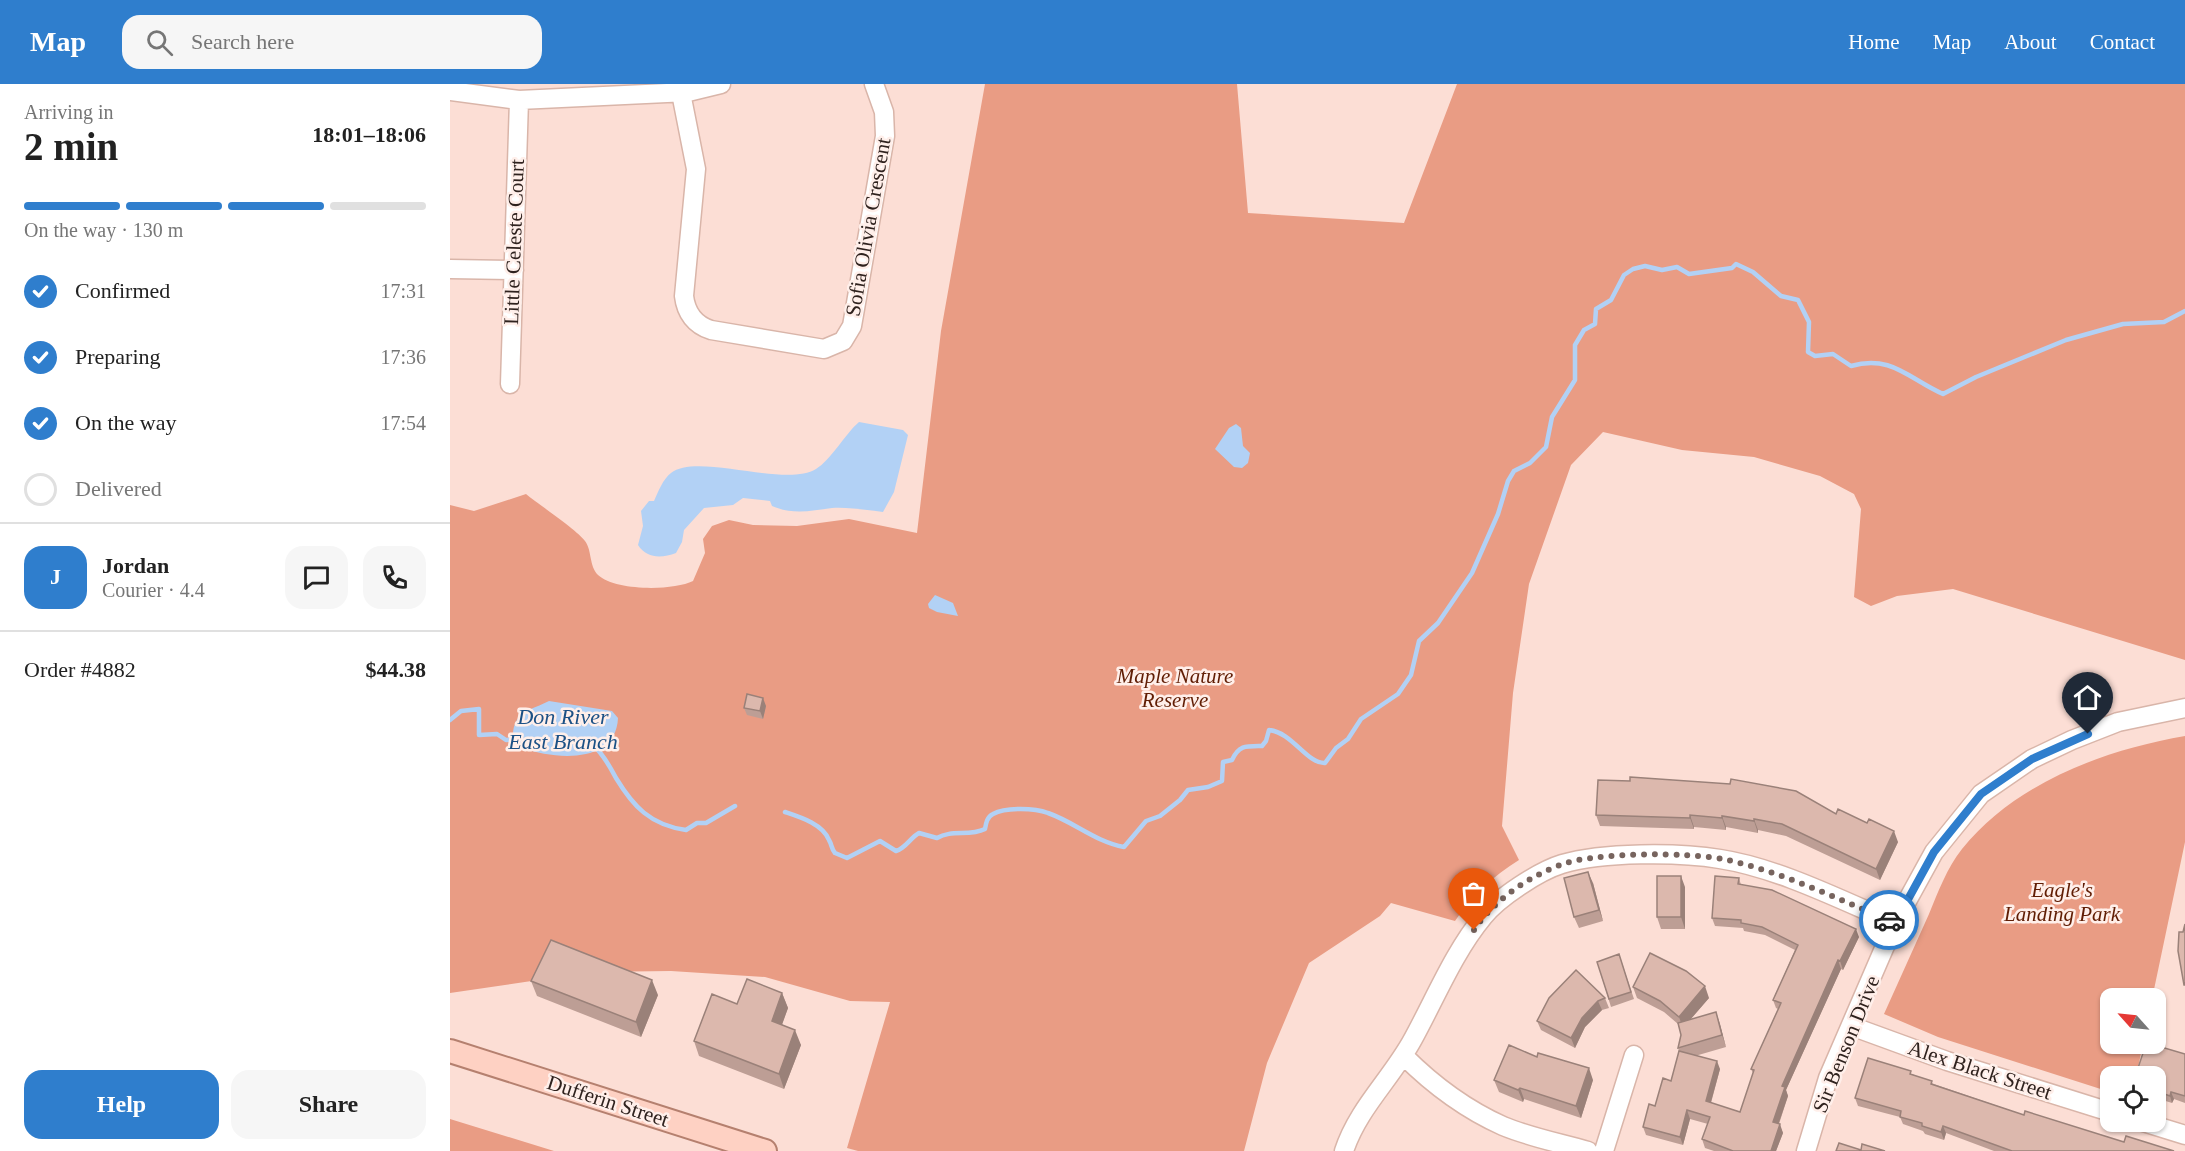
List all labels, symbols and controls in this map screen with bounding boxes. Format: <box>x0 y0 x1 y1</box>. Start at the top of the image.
search box <box>122 15 542 69</box>
text: Map <box>30 26 86 57</box>
icon: search <box>143 26 176 59</box>
text: Search here <box>191 29 294 54</box>
text: Home <box>1848 30 1900 54</box>
text: Map <box>1933 30 1971 54</box>
text: About <box>2004 30 2057 54</box>
text: Contact <box>2090 30 2155 54</box>
text: Arriving in <box>24 101 113 123</box>
text: 18:01–18:06 <box>312 122 426 147</box>
text: 2 min <box>24 125 118 168</box>
street label: Sofia Olivia Crescent <box>840 136 896 318</box>
street label: Little Celeste Court <box>499 159 529 325</box>
text: On the way · 130 m <box>24 219 183 241</box>
icon: check <box>24 275 57 308</box>
text: Confirmed <box>75 278 170 303</box>
text: 17:31 <box>380 280 426 302</box>
icon: check <box>24 341 57 374</box>
text: Preparing <box>75 344 161 369</box>
text: 17:36 <box>380 346 426 368</box>
icon: check <box>24 407 57 440</box>
text: On the way <box>75 410 176 435</box>
text: 17:54 <box>380 412 426 434</box>
text: Delivered <box>75 476 162 501</box>
button: chat <box>285 546 348 609</box>
button: phone <box>363 546 426 609</box>
text: Jordan <box>102 553 169 578</box>
text: J <box>50 564 61 589</box>
text: Courier · 4.4 <box>102 579 205 601</box>
text: Order #4882 <box>24 657 136 682</box>
text: $44.38 <box>366 657 426 682</box>
park label: Maple Nature Reserve <box>1116 664 1233 712</box>
pin <box>2062 672 2113 734</box>
icon: home <box>2071 681 2104 714</box>
water label: Don River East Branch <box>507 704 618 754</box>
pin <box>1448 868 1499 930</box>
icon: bag <box>1457 877 1490 910</box>
park label: Eagle's Landing Park <box>2003 878 2121 926</box>
courier <box>1859 890 1919 950</box>
icon: car <box>1873 904 1906 937</box>
street label: Sir Benson Drive <box>1808 972 1884 1116</box>
north arrow <box>2100 988 2166 1054</box>
map controls <box>2100 988 2166 1132</box>
street label: Alex Black Street <box>1905 1036 2055 1105</box>
button: locate <box>2100 1066 2166 1132</box>
button: Help <box>24 1070 219 1139</box>
button: Share <box>231 1070 426 1139</box>
street label: Dufferin Street <box>544 1070 672 1132</box>

